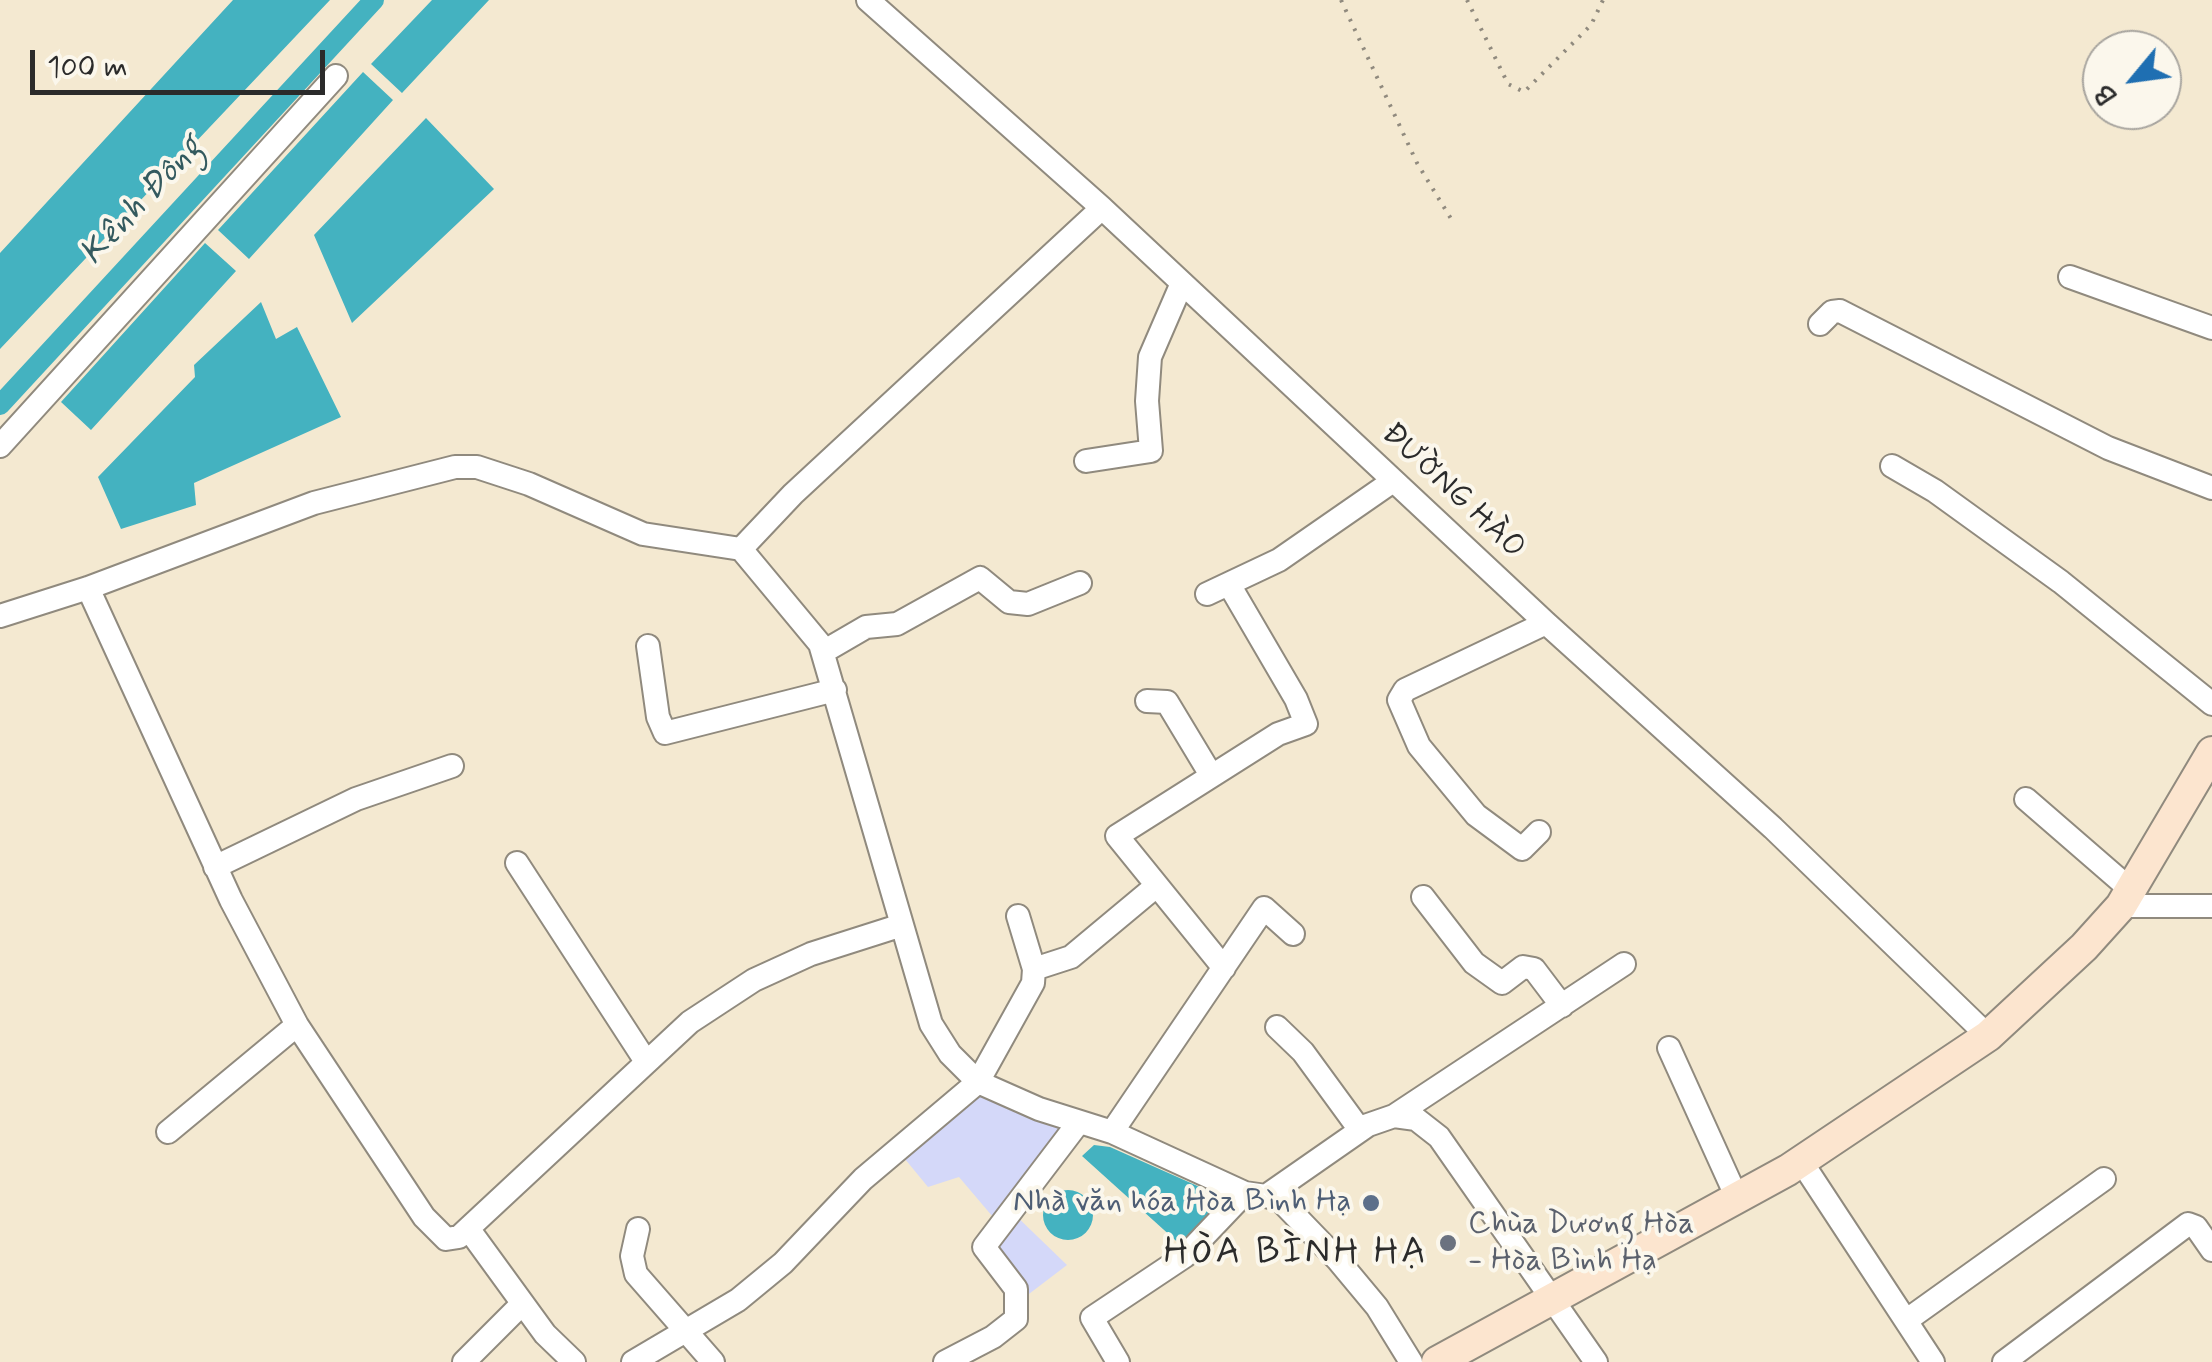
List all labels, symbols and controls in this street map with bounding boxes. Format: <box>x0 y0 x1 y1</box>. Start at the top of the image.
scale bar <box>35 30 330 92</box>
north arrow <box>2082 30 2182 130</box>
text: 100 m <box>47 48 128 87</box>
text: B <box>2087 77 2128 111</box>
water label: Kênh Đông <box>73 129 213 275</box>
street label: ĐƯỜNG HÀO <box>1372 416 1532 568</box>
place label: Nhà văn hóa Hòa Bình Hạ <box>1013 1184 1351 1222</box>
marker: Nhà văn hóa Hòa Bình Hạ <box>1360 1192 1382 1214</box>
place label: Chùa Dương Hòa - Hòa Bình Hạ <box>1468 1206 1694 1281</box>
district label: HÒA BÌNH HẠ <box>1165 1231 1427 1277</box>
marker: Chùa Dương Hòa - Hòa Bình Hạ <box>1437 1232 1459 1254</box>

